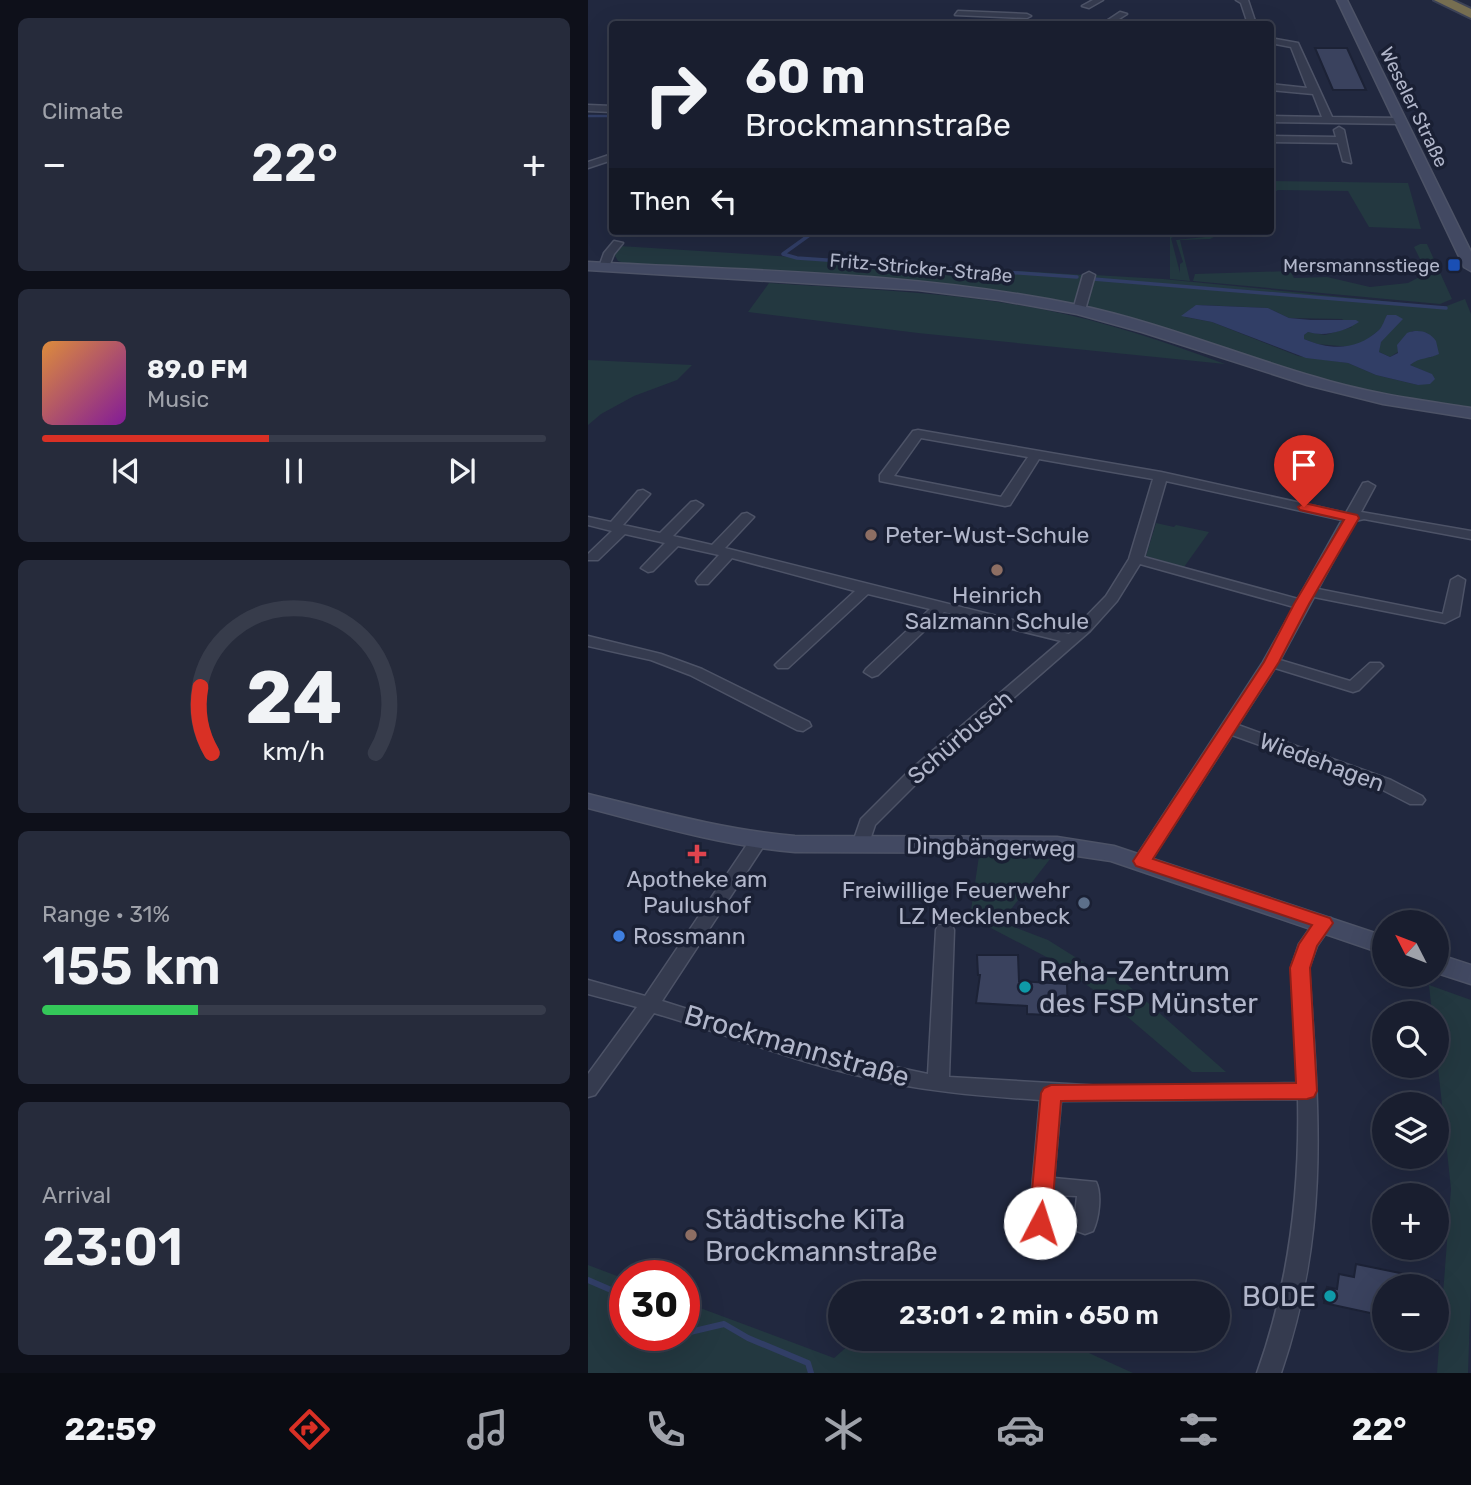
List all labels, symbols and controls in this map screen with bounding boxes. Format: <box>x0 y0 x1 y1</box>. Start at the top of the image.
street label: Weseler Straße <box>1375 43 1453 171</box>
text: 60 m <box>745 47 866 105</box>
icon: right <box>630 49 721 140</box>
text: Climate <box>42 97 123 125</box>
text: Brockmannstraße <box>745 106 1011 144</box>
text: 22° <box>251 132 338 194</box>
text: − <box>42 141 67 187</box>
text: + <box>522 141 546 187</box>
icon: left <box>705 182 743 220</box>
text: Then <box>630 186 691 217</box>
street label: Fritz-Stricker-Straße <box>829 249 1013 287</box>
place label: Mersmannsstiege <box>1283 254 1440 277</box>
marker: Mersmannsstiege <box>1446 257 1462 273</box>
text: 89.0 FM <box>147 354 248 385</box>
text: Music <box>147 385 209 413</box>
pin <box>1274 435 1334 507</box>
icon: arrive <box>1285 446 1323 484</box>
icon: previous <box>107 452 145 490</box>
icon: pause <box>275 452 313 490</box>
icon: next <box>443 452 481 490</box>
place label: Peter-Wust-Schule <box>885 521 1089 549</box>
marker: Peter-Wust-Schule <box>863 527 879 543</box>
marker: Heinrich Salzmann Schule <box>989 562 1005 578</box>
place label: Heinrich Salzmann Schule <box>905 581 1089 635</box>
text: 24 <box>246 655 342 741</box>
street label: Schürbusch <box>902 684 1018 790</box>
street label: Wiedehagen <box>1256 726 1388 798</box>
text: km/h <box>263 736 325 765</box>
street label: Dingbängerweg <box>906 832 1076 862</box>
marker: Apotheke am Paulushof <box>689 846 705 862</box>
place label: Apotheke am Paulushof <box>626 865 768 919</box>
place label: Freiwillige Feuerwehr LZ Mecklenbeck <box>842 876 1070 930</box>
marker: Freiwillige Feuerwehr LZ Mecklenbeck <box>1076 895 1092 911</box>
text: Range · 31% <box>42 900 170 928</box>
north arrow <box>1372 910 1449 987</box>
map controls <box>1372 910 1449 1351</box>
place label: Rossmann <box>633 922 746 950</box>
marker: Rossmann <box>611 928 627 944</box>
text: 155 km <box>42 935 221 997</box>
place label: Reha-Zentrum des FSP Münster <box>1039 955 1258 1020</box>
marker: Reha-Zentrum des FSP Münster <box>1017 979 1033 995</box>
street label: Brockmannstraße <box>681 998 913 1094</box>
button: search <box>1372 1001 1449 1078</box>
button: layers <box>1372 1092 1449 1169</box>
text: Arrival <box>42 1181 111 1209</box>
button: + <box>1372 1183 1449 1260</box>
position arrow <box>1003 1186 1077 1260</box>
place label: Städtische KiTa Brockmannstraße <box>705 1203 938 1268</box>
text: 23:01 <box>42 1216 183 1278</box>
marker: Städtische KiTa Brockmannstraße <box>683 1227 699 1243</box>
speed limit sign: 30 <box>609 1260 700 1351</box>
button: − <box>1372 1274 1449 1351</box>
place label: BODE <box>1242 1280 1316 1313</box>
marker: BODE <box>1322 1288 1338 1304</box>
text: 23:01 · 2 min · 650 m <box>899 1300 1159 1331</box>
icon: directions <box>285 1405 334 1454</box>
icon: music <box>463 1405 512 1454</box>
icon: phone <box>641 1405 690 1454</box>
icon: climate <box>819 1405 868 1454</box>
icon: car <box>996 1405 1045 1454</box>
icon: filters <box>1174 1405 1223 1454</box>
text: 22:59 <box>64 1410 157 1448</box>
text: 22° <box>1352 1410 1407 1448</box>

